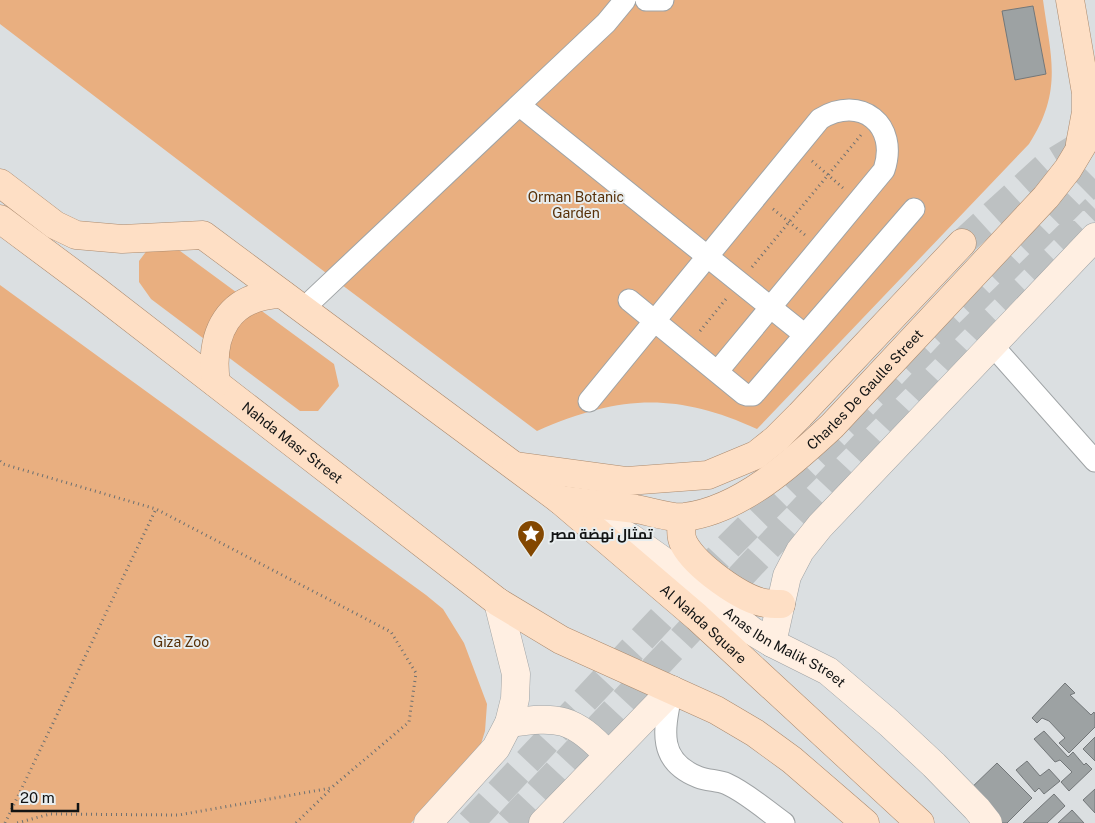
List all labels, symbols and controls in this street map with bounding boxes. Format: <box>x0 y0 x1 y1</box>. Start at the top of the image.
park label: Orman Botanic Garden <box>528 189 624 221</box>
street label: Charles De Gaulle Street <box>804 326 926 453</box>
street label: Nahda Masr Street <box>239 399 346 487</box>
place icon: تمثال نهضة مصر <box>516 519 546 558</box>
place label: تمثال نهضة مصر <box>549 526 653 543</box>
street label: Al Nahda Square <box>657 581 750 667</box>
street label: Anas Ibn Malik Street <box>721 604 849 690</box>
park label: Giza Zoo <box>153 634 209 650</box>
scale bar <box>12 780 79 812</box>
text: 20 m <box>20 789 55 806</box>

